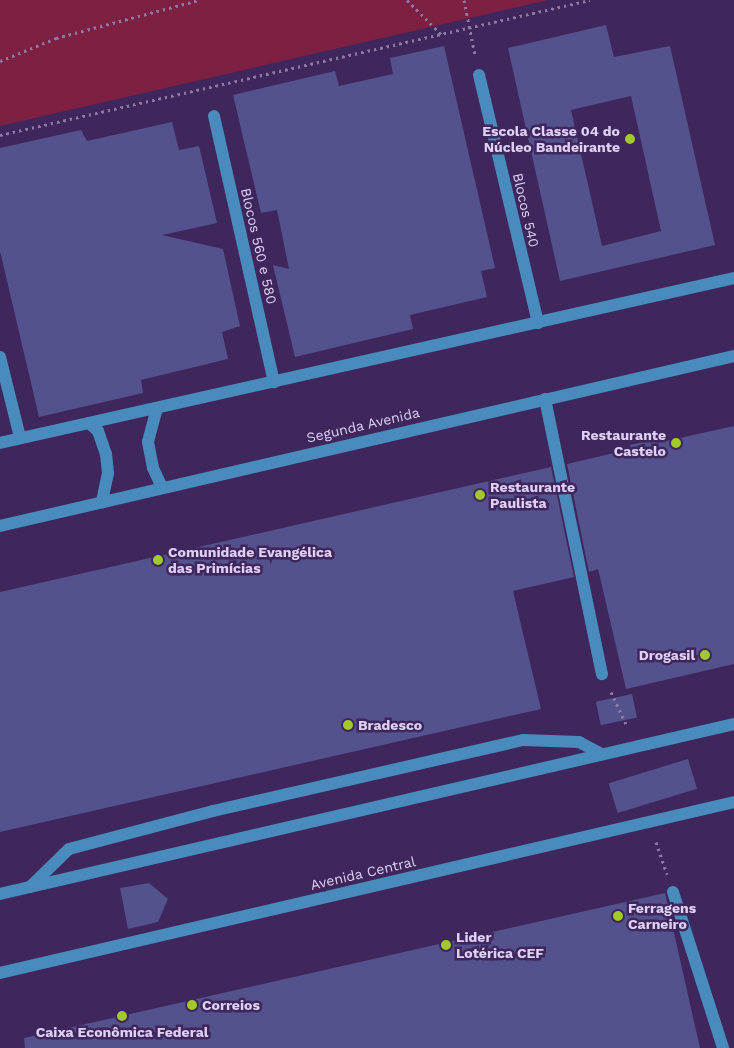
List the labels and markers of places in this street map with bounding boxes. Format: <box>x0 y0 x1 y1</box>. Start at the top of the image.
place label: Escola Classe 04 do Núcleo Bandeirante <box>482 123 620 156</box>
marker: Escola Classe 04 do Núcleo Bandeirante <box>624 133 636 145</box>
place label: Restaurante Castelo <box>581 427 666 460</box>
marker: Restaurante Castelo <box>670 437 682 449</box>
place label: Restaurante Paulista <box>490 479 575 512</box>
marker: Restaurante Paulista <box>474 489 486 501</box>
place label: Comunidade Evangélica das Primícias <box>168 544 332 576</box>
marker: Comunidade Evangélica das Primícias <box>152 554 164 566</box>
place label: Drogasil <box>639 647 695 663</box>
marker: Drogasil <box>699 649 711 661</box>
place label: Bradesco <box>358 717 422 733</box>
marker: Bradesco <box>342 719 354 731</box>
place label: Ferragens Carneiro <box>628 900 696 932</box>
marker: Ferragens Carneiro <box>612 910 624 922</box>
place label: Lider Lotérica CEF <box>456 929 544 962</box>
marker: Lider Lotérica CEF <box>440 939 452 951</box>
place label: Correios <box>202 997 260 1013</box>
marker: Correios <box>186 999 198 1011</box>
marker: Caixa Econômica Federal <box>116 1010 128 1022</box>
place label: Caixa Econômica Federal <box>36 1024 208 1040</box>

